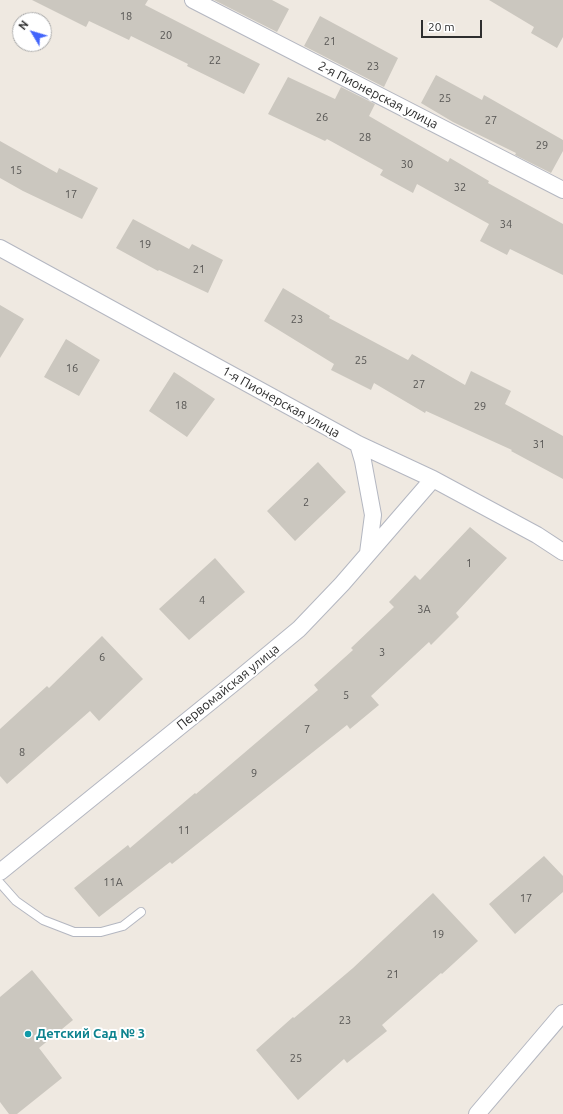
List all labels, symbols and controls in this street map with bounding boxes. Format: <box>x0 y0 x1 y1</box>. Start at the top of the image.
house number: 18 <box>120 9 132 23</box>
north arrow <box>12 12 52 52</box>
scale bar <box>423 12 484 38</box>
text: N <box>16 18 31 32</box>
text: 20 m <box>428 20 455 33</box>
house number: 20 <box>160 28 172 42</box>
house number: 21 <box>324 34 336 48</box>
house number: 22 <box>209 53 221 67</box>
street label: 2-я Пионерская улица <box>315 58 441 132</box>
house number: 23 <box>367 59 379 73</box>
house number: 25 <box>439 91 451 105</box>
house number: 26 <box>316 110 328 124</box>
house number: 27 <box>485 113 497 127</box>
house number: 28 <box>359 130 371 144</box>
house number: 29 <box>536 138 548 152</box>
house number: 30 <box>401 157 413 171</box>
house number: 15 <box>10 163 22 177</box>
house number: 32 <box>454 180 466 194</box>
house number: 17 <box>65 187 77 201</box>
house number: 34 <box>500 217 512 231</box>
house number: 19 <box>139 237 151 251</box>
house number: 21 <box>193 262 205 276</box>
house number: 23 <box>291 312 303 326</box>
house number: 25 <box>355 353 367 367</box>
house number: 16 <box>66 361 78 375</box>
street label: 1-я Пионерская улица <box>219 363 343 441</box>
house number: 27 <box>413 377 425 391</box>
house number: 18 <box>175 398 187 412</box>
house number: 29 <box>474 399 486 413</box>
house number: 31 <box>533 437 545 451</box>
house number: 2 <box>303 495 309 509</box>
house number: 1 <box>466 556 472 570</box>
house number: 4 <box>199 593 205 607</box>
house number: 3А <box>417 602 431 616</box>
street label: Первомайская улица <box>174 641 282 733</box>
house number: 3 <box>379 645 385 659</box>
house number: 6 <box>99 650 105 664</box>
house number: 5 <box>343 688 349 702</box>
house number: 7 <box>304 722 310 736</box>
house number: 8 <box>19 745 25 759</box>
house number: 9 <box>251 766 257 780</box>
house number: 11 <box>178 823 190 837</box>
house number: 11А <box>103 875 123 889</box>
house number: 17 <box>520 891 532 905</box>
house number: 19 <box>432 927 444 941</box>
house number: 21 <box>387 967 399 981</box>
house number: 23 <box>339 1013 351 1027</box>
place label: Детский Сад № 3 <box>36 1026 145 1042</box>
marker: Детский Сад № 3 <box>23 1029 33 1039</box>
house number: 25 <box>290 1051 302 1065</box>

